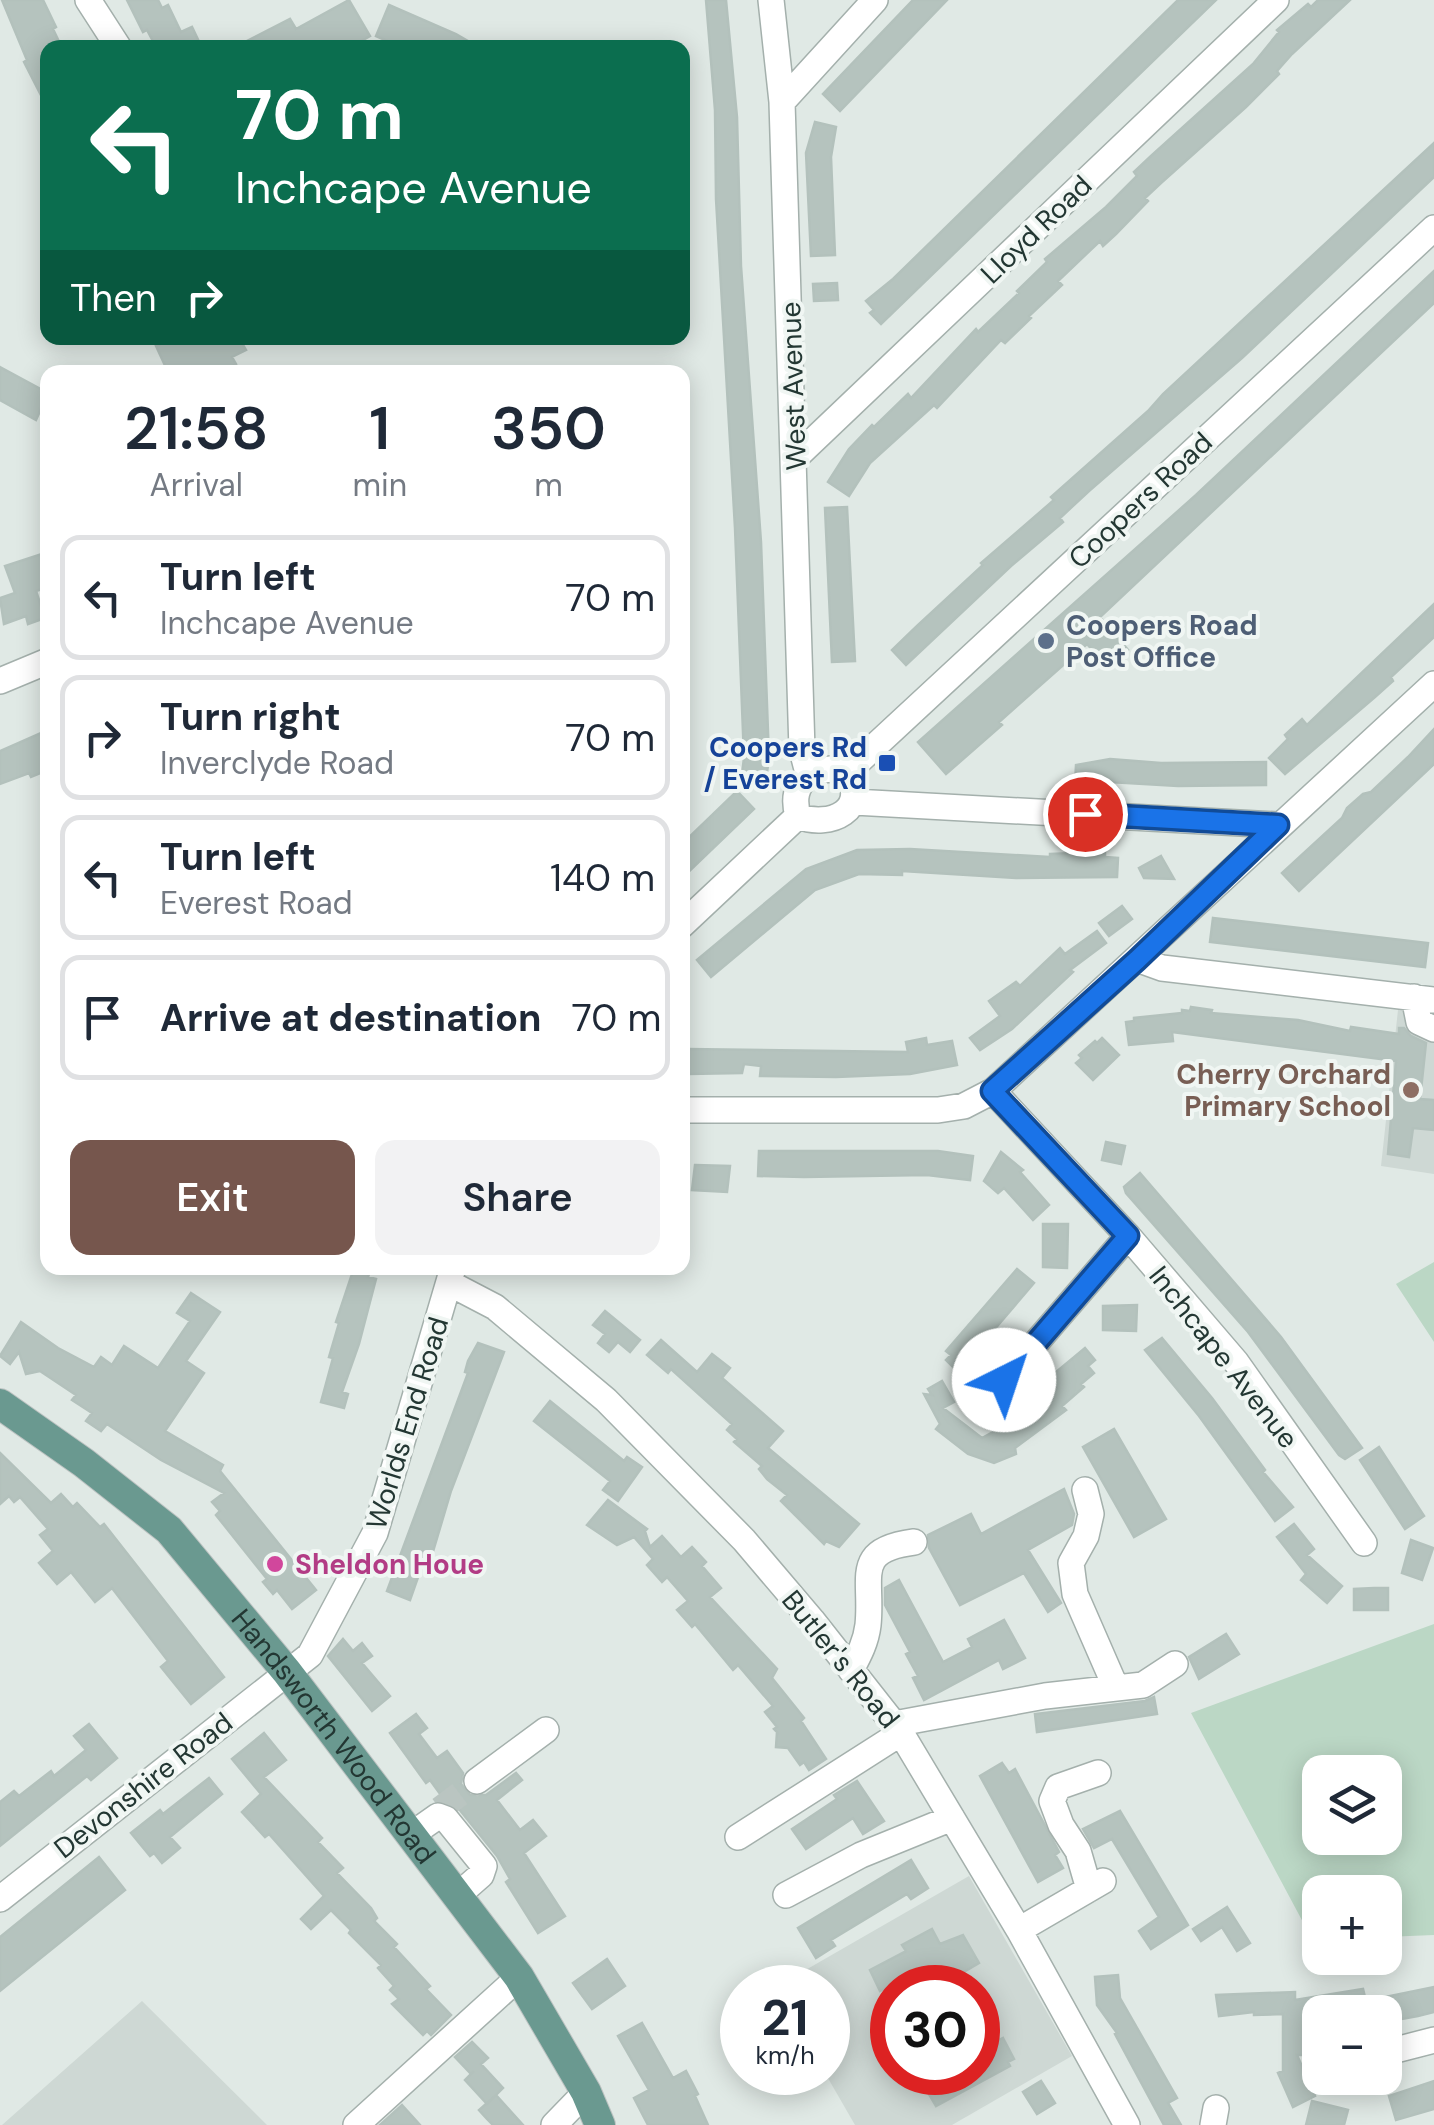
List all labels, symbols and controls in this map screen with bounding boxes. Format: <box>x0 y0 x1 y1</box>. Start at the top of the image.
text: 70 m <box>235 70 404 161</box>
icon: left <box>70 80 200 210</box>
text: Inchcape Avenue <box>235 158 592 217</box>
street label: Lloyd Road <box>973 167 1100 292</box>
icon: right <box>177 270 232 325</box>
text: Then <box>70 273 157 323</box>
street label: West Avenue <box>772 301 815 471</box>
text: 21:58 <box>124 389 268 468</box>
text: 1 <box>369 389 390 468</box>
text: 350 <box>491 389 606 468</box>
street label: Coopers Road <box>1061 424 1220 577</box>
text: Arrival <box>150 464 243 506</box>
text: min <box>352 464 407 506</box>
text: m <box>534 464 563 506</box>
text: Turn left <box>160 552 316 602</box>
icon: left <box>75 570 130 625</box>
text: 70 m <box>565 573 655 623</box>
text: Inchcape Avenue <box>160 602 414 644</box>
place label: Coopers Road Post Office <box>1066 607 1258 676</box>
marker: Coopers Road Post Office <box>1035 630 1057 652</box>
text: Turn right <box>160 692 341 742</box>
icon: right <box>75 710 130 765</box>
text: 70 m <box>565 713 655 763</box>
place label: Coopers Rd / Everest Rd <box>704 729 867 798</box>
text: Inverclyde Road <box>160 742 394 784</box>
marker: Coopers Rd / Everest Rd <box>876 752 898 774</box>
pin <box>1043 772 1128 857</box>
icon: arrive <box>1058 787 1113 842</box>
text: Turn left <box>160 832 316 882</box>
icon: left <box>75 850 130 905</box>
text: 140 m <box>550 853 655 903</box>
text: Everest Road <box>160 882 353 924</box>
icon: arrive <box>75 990 130 1045</box>
text: Arrive at destination <box>160 993 542 1043</box>
text: 70 m <box>572 993 661 1043</box>
place label: Cherry Orchard Primary School <box>1176 1056 1391 1125</box>
marker: Cherry Orchard Primary School <box>1400 1079 1422 1101</box>
button: Exit <box>70 1140 355 1255</box>
button: Share <box>375 1140 660 1255</box>
street label: Inchcape Avenue <box>1141 1258 1307 1456</box>
street label: Worlds End Road <box>358 1313 457 1534</box>
position arrow <box>952 1328 1056 1432</box>
place label: Sheldon Houe <box>295 1546 484 1583</box>
marker: Sheldon Houe <box>264 1553 286 1575</box>
street label: Butler's Road <box>774 1583 908 1736</box>
street label: Handsworth Wood Road <box>223 1601 444 1871</box>
street label: Devonshire Road <box>47 1704 240 1867</box>
map controls <box>1302 1755 1402 2095</box>
button: layers <box>1302 1755 1402 1855</box>
button: + <box>1302 1875 1402 1975</box>
speed limit sign: 30 <box>870 1965 1000 2095</box>
text: 21 <box>761 1985 809 2051</box>
button: − <box>1302 1995 1402 2095</box>
text: km/h <box>755 2039 815 2072</box>

